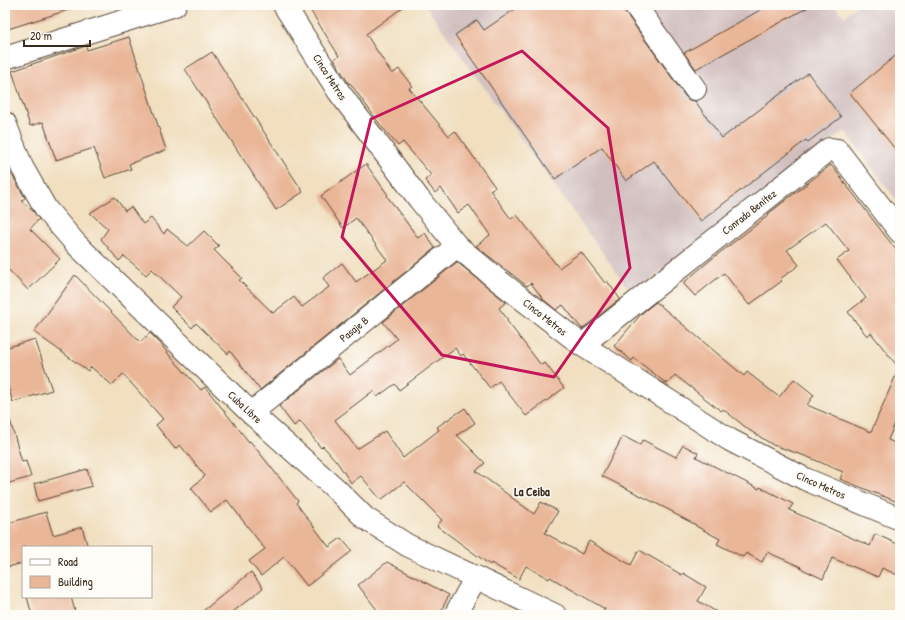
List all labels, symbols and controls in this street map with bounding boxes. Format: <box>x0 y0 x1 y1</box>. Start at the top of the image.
scale bar <box>24 22 90 48</box>
text: 20 m <box>30 27 52 44</box>
street label: Cinco Metros <box>310 51 350 103</box>
street label: Conrado Benítez <box>719 186 779 238</box>
street label: Cinco Metros <box>520 295 570 339</box>
street label: Pasaje B <box>337 313 372 345</box>
street label: Cuba Libre <box>225 388 265 427</box>
street label: Cinco Metros <box>794 468 848 502</box>
district label: La Ceiba <box>514 483 550 500</box>
legend <box>22 546 152 598</box>
text: Road <box>58 553 78 570</box>
text: Building <box>58 573 93 590</box>

